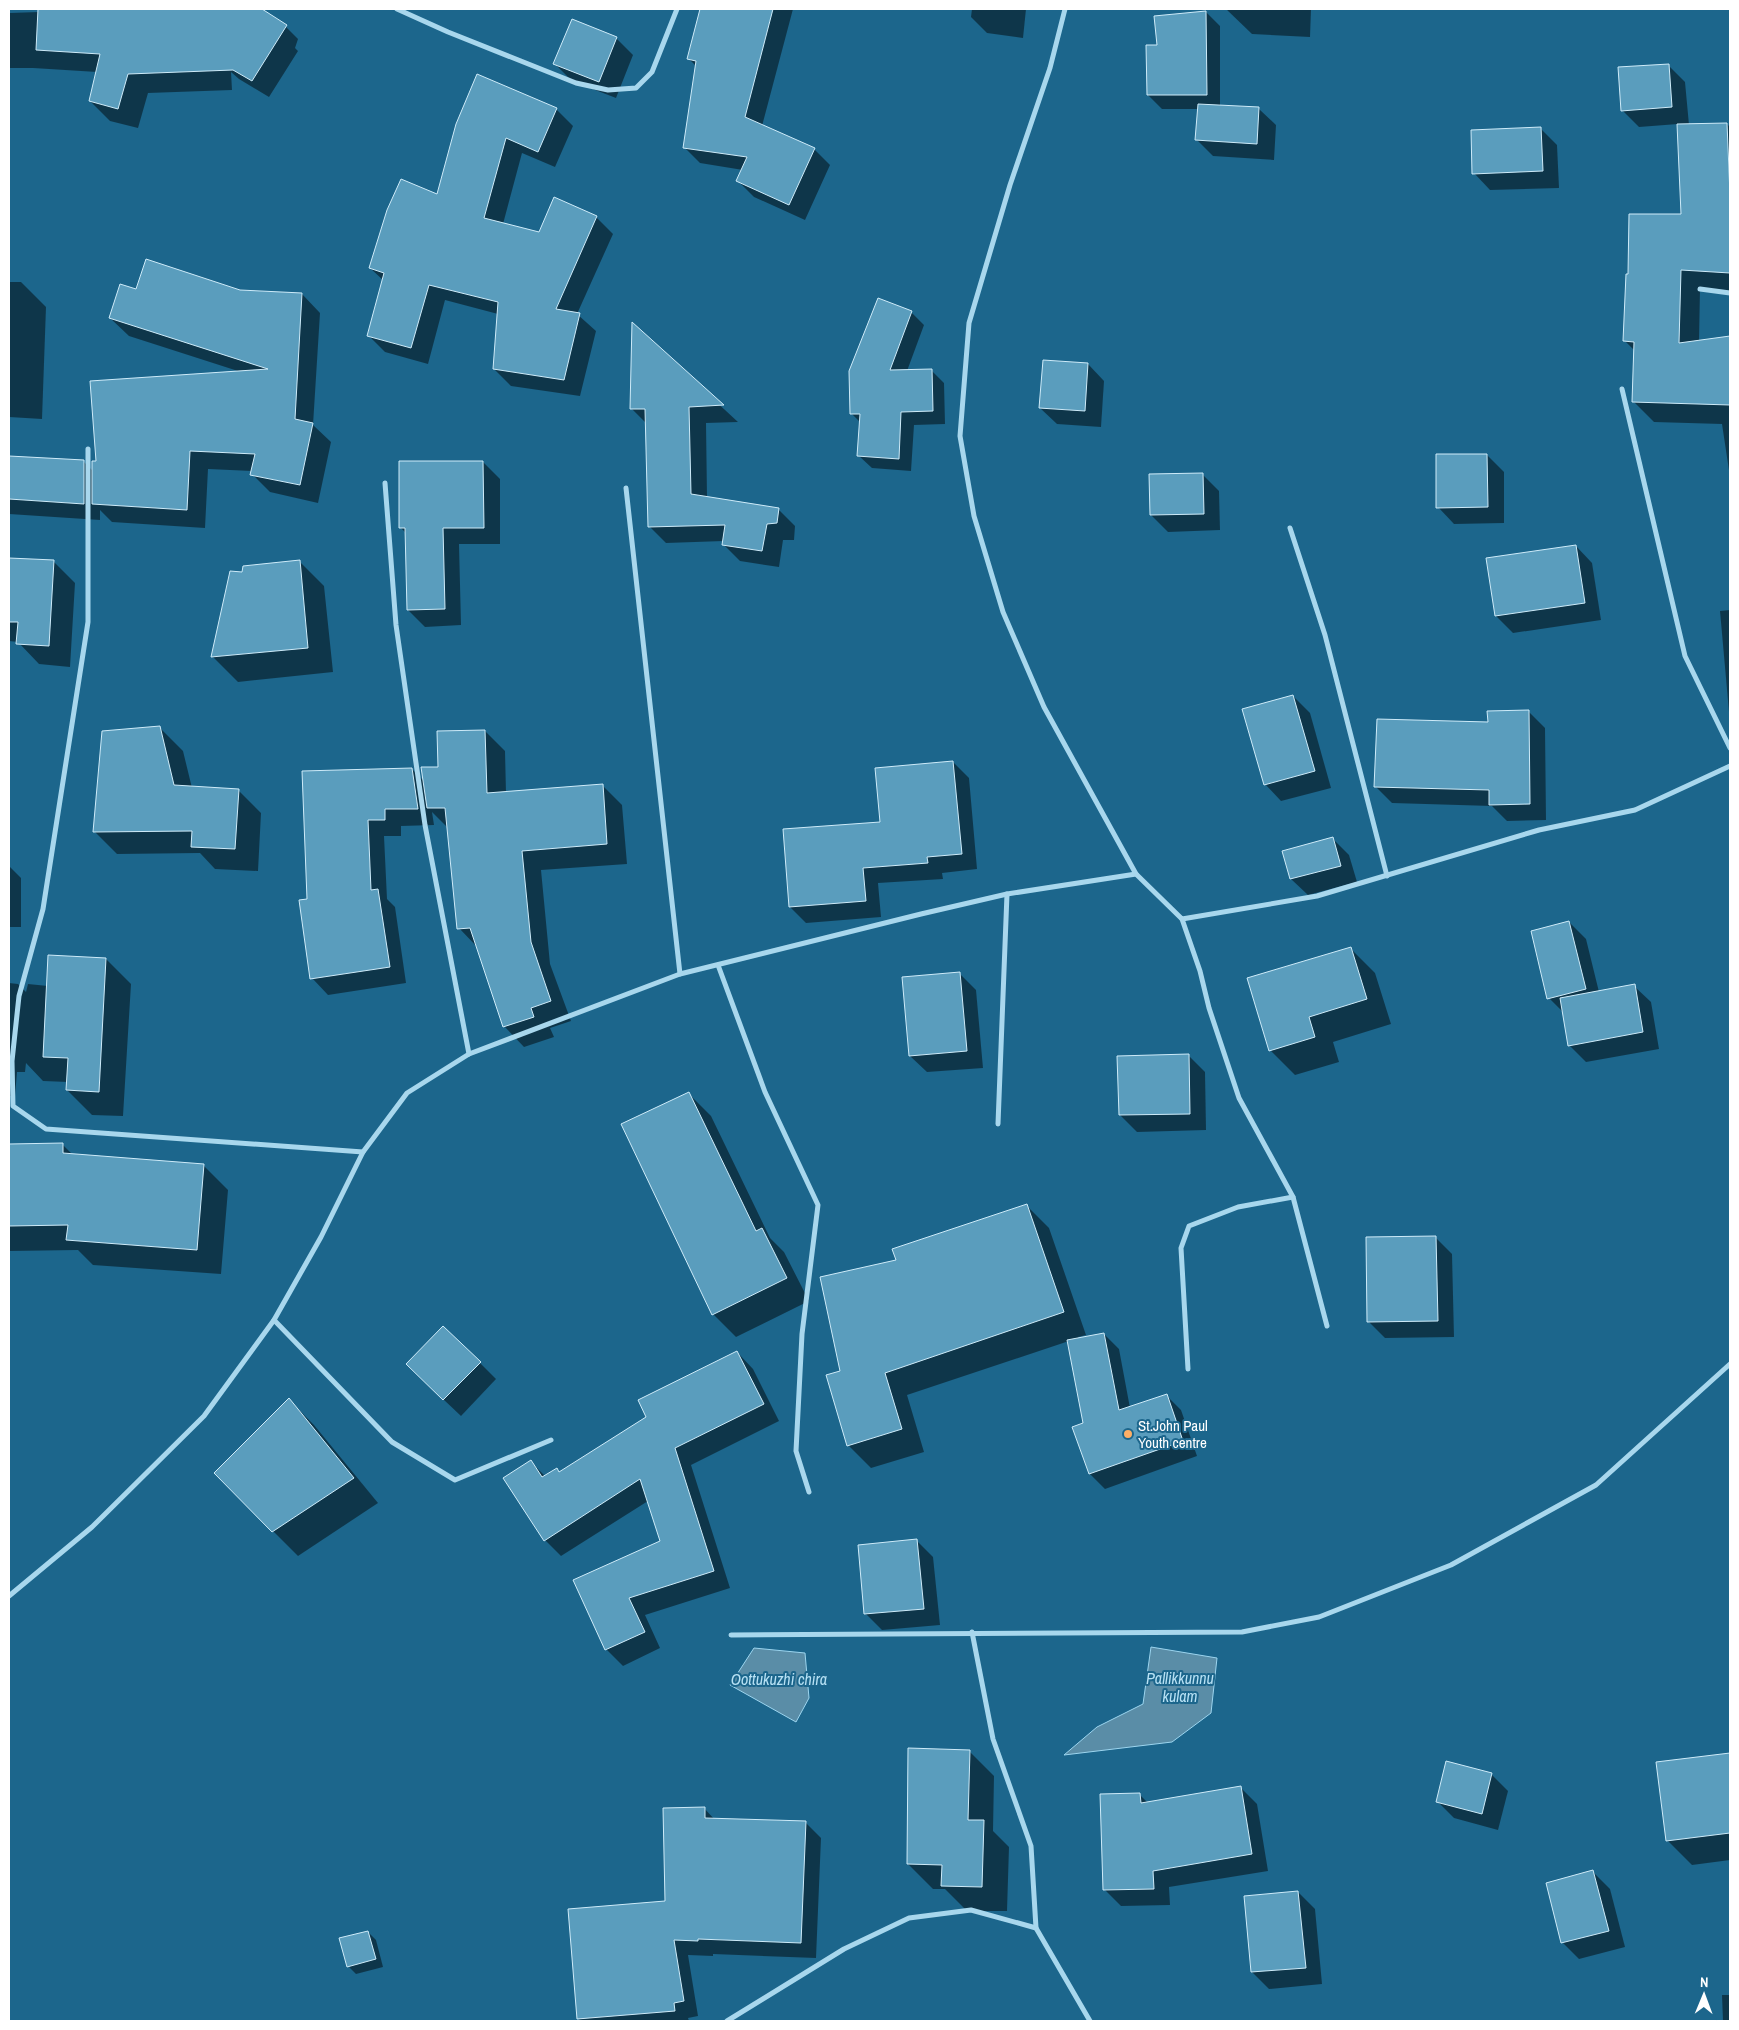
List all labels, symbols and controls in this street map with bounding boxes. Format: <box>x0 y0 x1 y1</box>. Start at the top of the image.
place label: St.John Paul Youth centre <box>1138 1415 1208 1453</box>
marker: St.John Paul Youth centre <box>1122 1428 1134 1440</box>
water label: Pallikkunnu kulam <box>1146 1667 1214 1707</box>
water label: Oottukuzhi chira <box>731 1668 827 1690</box>
north arrow <box>1679 1970 1729 2020</box>
text: N <box>1700 1973 1709 1991</box>

